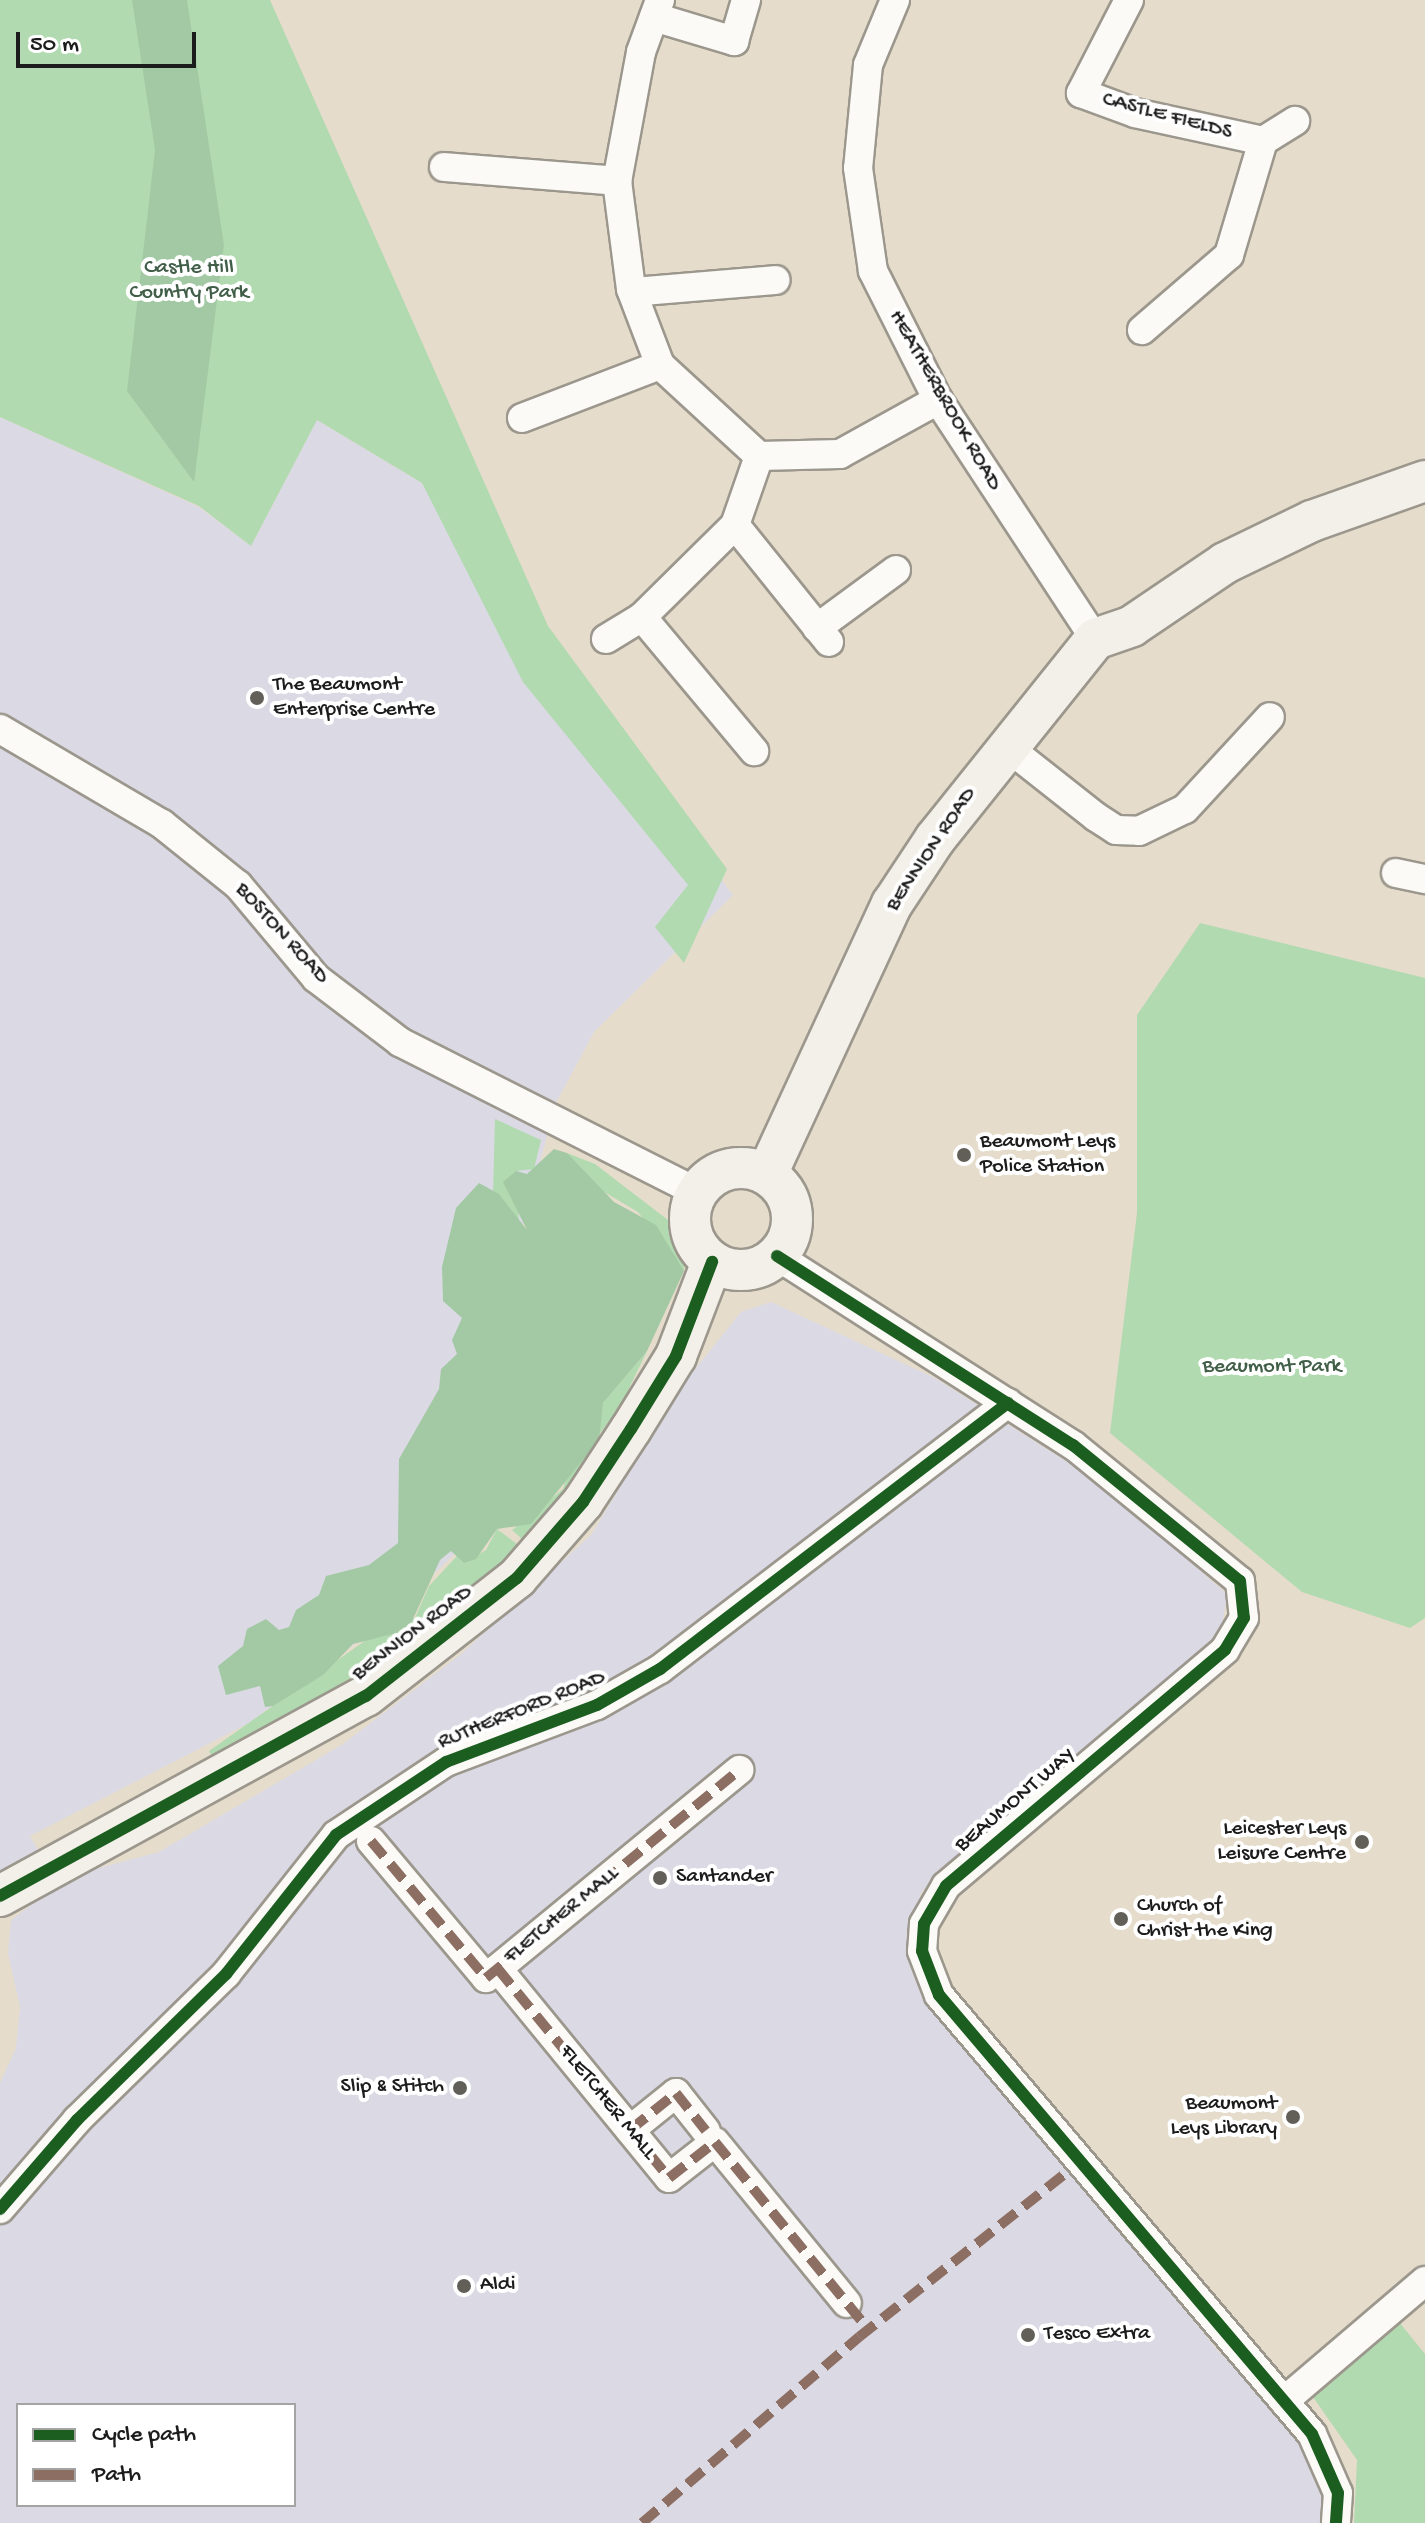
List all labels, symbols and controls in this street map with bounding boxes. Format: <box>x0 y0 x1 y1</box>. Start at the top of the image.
scale bar <box>20 16 200 66</box>
text: 50 m <box>30 31 79 60</box>
street label: CASTLE FIELDS <box>1099 87 1235 147</box>
park label: Castle Hill Country Park <box>130 255 248 306</box>
street label: HEATHERBROOK ROAD <box>882 306 1006 496</box>
place label: The Beaumont Enterprise Centre <box>273 672 435 724</box>
marker: The Beaumont Enterprise Centre <box>248 689 266 707</box>
street label: BENNION ROAD <box>881 783 983 917</box>
street label: BOSTON ROAD <box>228 878 334 990</box>
place label: Beaumont Leys Police Station <box>980 1129 1115 1180</box>
marker: Beaumont Leys Police Station <box>955 1146 973 1164</box>
park label: Beaumont Park <box>1203 1355 1341 1381</box>
street label: BENNION ROAD <box>348 1580 478 1688</box>
street label: RUTHERFORD ROAD <box>434 1665 610 1757</box>
street label: BEAUMONT WAY <box>950 1743 1082 1859</box>
place label: Leicester Leys Leisure Centre <box>1217 1816 1346 1868</box>
marker: Leicester Leys Leisure Centre <box>1353 1833 1371 1851</box>
street label: FLETCHER MALL <box>499 1861 625 1971</box>
place label: Santander <box>676 1865 773 1891</box>
marker: Santander <box>651 1869 669 1887</box>
place label: Church of Christ the King <box>1137 1893 1273 1944</box>
marker: Church of Christ the King <box>1112 1910 1130 1928</box>
street label: FLETCHER MALL <box>552 2040 662 2166</box>
place label: Slip & Stitch <box>341 2075 444 2101</box>
marker: Slip & Stitch <box>451 2079 469 2097</box>
place label: Beaumont Leys Library <box>1170 2091 1277 2142</box>
marker: Beaumont Leys Library <box>1284 2108 1302 2126</box>
place label: Aldi <box>480 2273 515 2299</box>
marker: Aldi <box>455 2277 473 2295</box>
place label: Tesco Extra <box>1044 2322 1150 2348</box>
marker: Tesco Extra <box>1019 2326 1037 2344</box>
legend <box>16 2403 296 2507</box>
text: Cycle path <box>92 2421 196 2450</box>
text: Path <box>92 2461 141 2490</box>

